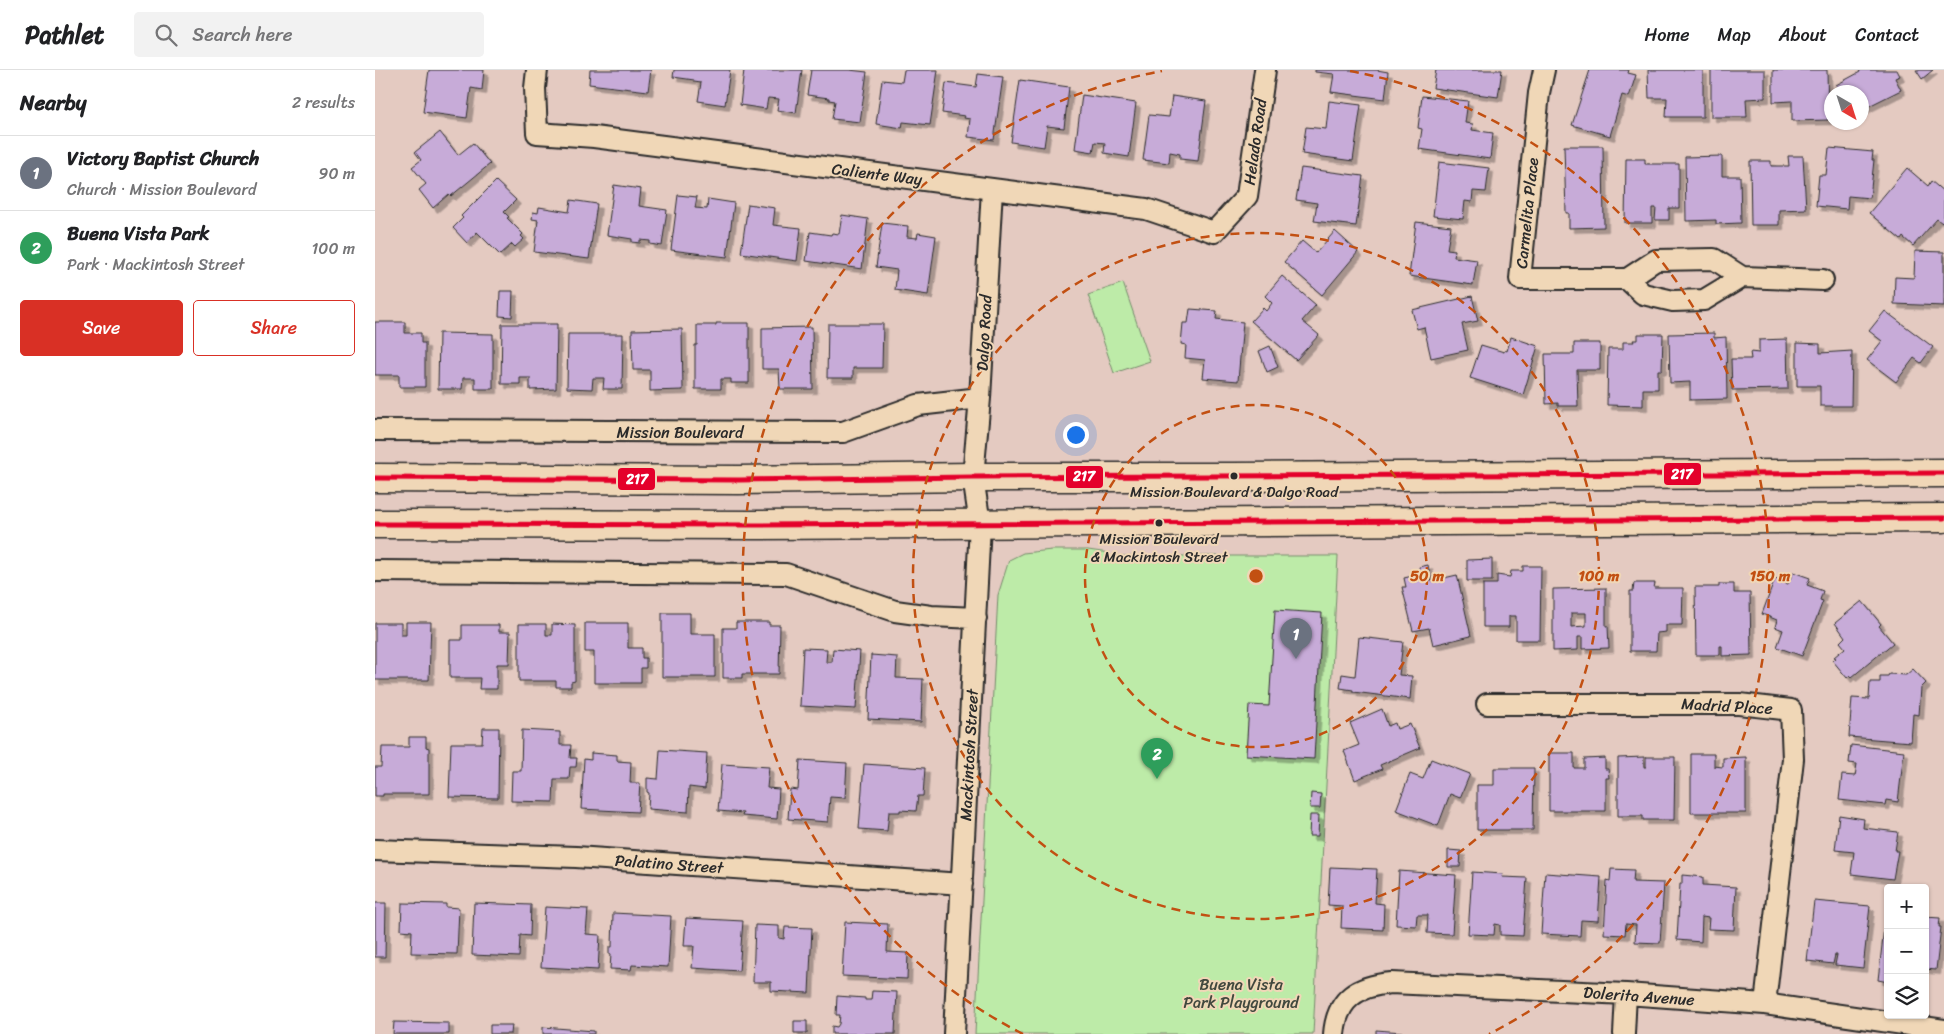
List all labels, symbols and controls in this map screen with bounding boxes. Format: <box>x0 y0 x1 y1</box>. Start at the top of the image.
search box <box>134 12 484 57</box>
text: Pathlet <box>25 14 104 56</box>
text: Search here <box>192 18 292 51</box>
text: Home <box>1645 19 1690 51</box>
text: Map <box>1718 19 1751 51</box>
text: About <box>1779 19 1827 51</box>
text: Contact <box>1855 19 1919 51</box>
icon: search <box>152 21 180 49</box>
text: Nearby <box>20 84 86 122</box>
north arrow <box>1824 85 1869 130</box>
text: 2 results <box>292 88 355 117</box>
street label: Helado Road <box>1235 95 1276 187</box>
text: Victory Baptist Church <box>67 142 259 175</box>
street label: Caliente Way <box>830 154 925 194</box>
street label: Carmelita Place <box>1507 156 1547 270</box>
text: 1 <box>33 159 39 188</box>
text: 90 m <box>319 159 355 188</box>
text: Church · Mission Boulevard <box>67 175 256 204</box>
text: Buena Vista Park <box>67 217 209 250</box>
text: 2 <box>31 234 41 263</box>
text: 100 m <box>311 234 355 263</box>
text: Park · Mackintosh Street <box>67 250 244 279</box>
street label: Dalgo Road <box>968 292 1001 372</box>
button: Save <box>20 300 183 356</box>
button: Share <box>193 300 355 356</box>
street label: Mission Boulevard <box>617 418 745 447</box>
your location <box>1063 422 1089 448</box>
line badge: 217 <box>1663 462 1702 486</box>
text: 217 <box>1670 462 1694 487</box>
text: 217 <box>1072 464 1096 489</box>
line badge: 217 <box>1065 465 1104 489</box>
line badge: 217 <box>617 467 656 491</box>
text: 217 <box>625 467 649 492</box>
marker: Mission Boulevard & Dalgo Road <box>1229 471 1239 481</box>
place label: Mission Boulevard & Dalgo Road <box>1130 479 1339 505</box>
marker: Mission Boulevard & Mackintosh Street <box>1154 518 1164 528</box>
place label: Mission Boulevard & Mackintosh Street <box>1090 526 1229 570</box>
text: 50 m <box>1410 563 1445 589</box>
text: 100 m <box>1579 563 1620 589</box>
text: 150 m <box>1750 563 1791 589</box>
centre of rings <box>1247 567 1265 585</box>
pin: 1 <box>1280 618 1312 659</box>
street label: Mackintosh Street <box>951 688 987 822</box>
street label: Madrid Place <box>1680 689 1774 723</box>
pin: 2 <box>1141 738 1173 779</box>
street label: Palatino Street <box>614 846 725 882</box>
map controls <box>1884 884 1929 1019</box>
button: + <box>1884 884 1929 929</box>
button: − <box>1884 929 1929 974</box>
park label: Buena Vista Park Playground <box>1183 970 1300 1017</box>
button: layers <box>1884 974 1929 1019</box>
street label: Dolerita Avenue <box>1582 978 1696 1014</box>

